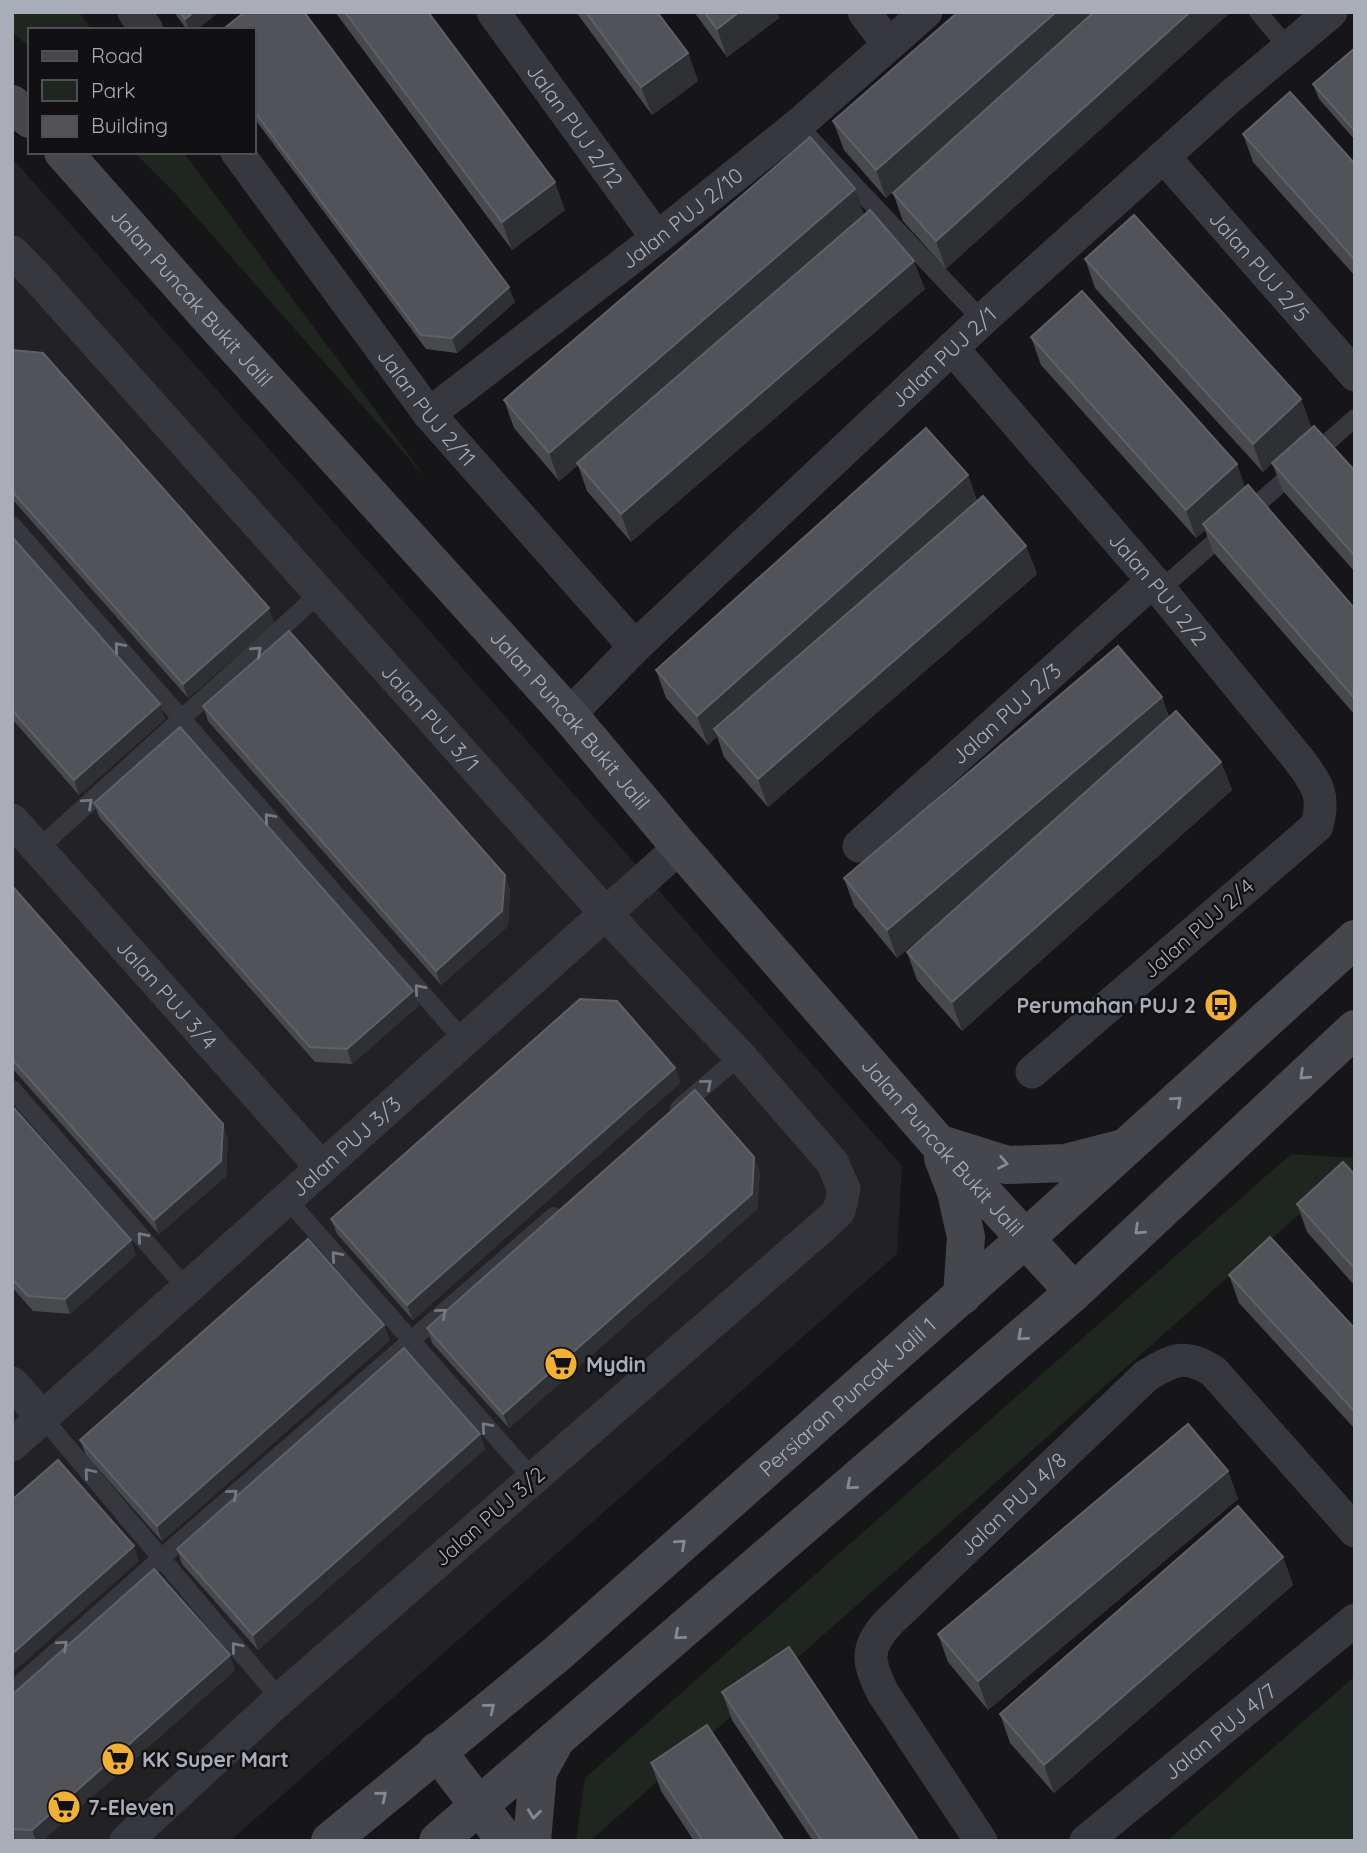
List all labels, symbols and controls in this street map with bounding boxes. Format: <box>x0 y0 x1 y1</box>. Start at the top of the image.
legend <box>28 28 256 154</box>
text: Road <box>91 42 143 68</box>
street label: Jalan PUJ 2/12 <box>521 58 629 193</box>
text: Park <box>91 77 135 103</box>
text: Building <box>91 112 168 138</box>
street label: Jalan PUJ 2/10 <box>616 162 748 274</box>
street label: Jalan Puncak Bukit Jalil <box>105 202 278 392</box>
street label: Jalan PUJ 2/5 <box>1204 205 1315 327</box>
street label: Jalan PUJ 2/1 <box>885 301 1001 413</box>
street label: Jalan PUJ 2/11 <box>372 343 482 471</box>
street label: Jalan PUJ 2/2 <box>1104 527 1213 650</box>
street label: Jalan Puncak Bukit Jalil <box>485 624 656 815</box>
one-way arrow <box>115 642 127 655</box>
one-way arrow <box>249 646 262 659</box>
street label: Jalan PUJ 2/3 <box>946 657 1066 770</box>
street label: Jalan PUJ 3/1 <box>376 658 485 776</box>
one-way arrow <box>80 799 93 811</box>
one-way arrow <box>265 813 277 826</box>
street label: Jalan PUJ 2/4 <box>1137 873 1259 983</box>
street label: Jalan PUJ 3/4 <box>111 934 223 1054</box>
one-way arrow <box>415 984 427 997</box>
bus stop icon: Perumahan PUJ 2 <box>1202 986 1240 1024</box>
place label: Perumahan PUJ 2 <box>1017 992 1196 1018</box>
street label: Jalan Puncak Bukit Jalil <box>856 1052 1029 1241</box>
one-way arrow <box>1299 1066 1312 1079</box>
one-way arrow <box>699 1080 712 1092</box>
street label: Jalan PUJ 3/3 <box>286 1090 406 1202</box>
one-way arrow <box>1169 1096 1182 1109</box>
one-way arrow <box>997 1154 1009 1169</box>
one-way arrow <box>1134 1222 1147 1235</box>
one-way arrow <box>138 1233 150 1246</box>
one-way arrow <box>332 1251 344 1264</box>
one-way arrow <box>433 1309 446 1321</box>
street label: Persiaran Puncak Jalil 1 <box>753 1311 941 1482</box>
one-way arrow <box>1018 1328 1031 1340</box>
supermarket icon: Mydin <box>542 1345 580 1383</box>
place label: Mydin <box>586 1351 646 1377</box>
one-way arrow <box>482 1422 495 1435</box>
street label: Jalan PUJ 4/8 <box>953 1447 1072 1561</box>
street label: Jalan PUJ 3/2 <box>428 1461 550 1571</box>
one-way arrow <box>85 1469 98 1481</box>
one-way arrow <box>846 1477 859 1489</box>
one-way arrow <box>225 1490 238 1502</box>
one-way arrow <box>673 1540 686 1552</box>
one-way arrow <box>674 1627 687 1639</box>
one-way arrow <box>55 1641 68 1653</box>
one-way arrow <box>232 1642 244 1655</box>
street label: Jalan PUJ 4/7 <box>1158 1677 1281 1785</box>
one-way arrow <box>482 1704 495 1716</box>
supermarket icon: KK Super Mart <box>99 1740 137 1778</box>
place label: KK Super Mart <box>142 1746 289 1772</box>
supermarket icon: 7-Eleven <box>45 1788 83 1826</box>
one-way arrow <box>373 1792 386 1804</box>
place label: 7-Eleven <box>88 1794 174 1820</box>
one-way arrow <box>526 1808 541 1820</box>

